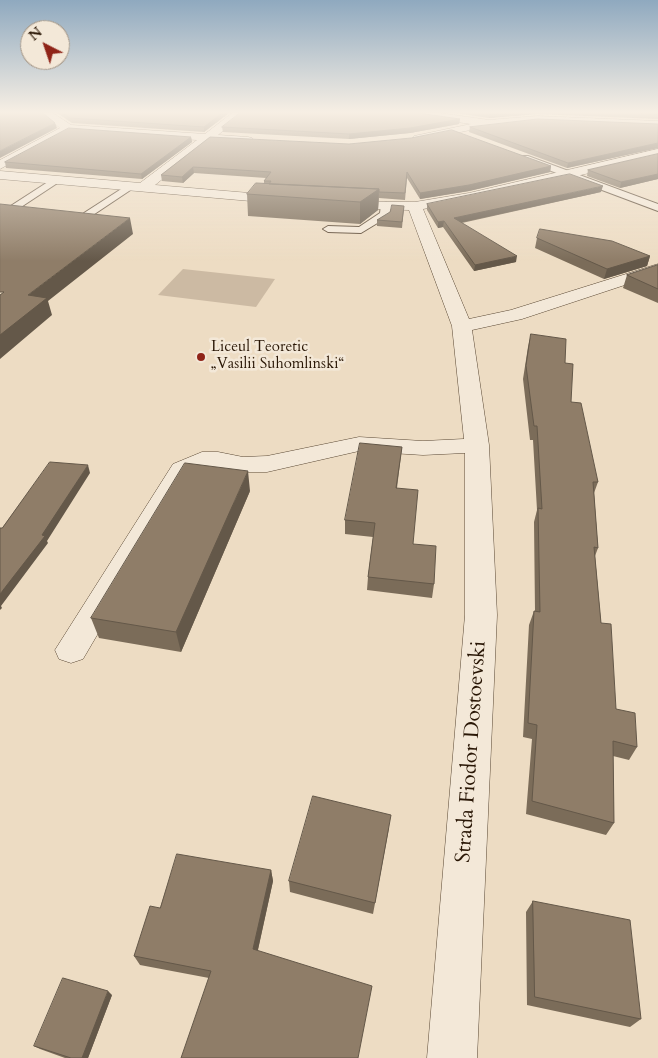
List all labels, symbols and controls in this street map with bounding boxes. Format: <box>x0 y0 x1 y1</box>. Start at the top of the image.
north arrow <box>20 20 70 70</box>
text: N <box>25 23 46 45</box>
place label: Liceul Teoretic „Vasilii Suhomlinski“ <box>211 339 344 374</box>
marker: Liceul Teoretic „Vasilii Suhomlinski“ <box>195 351 207 363</box>
street label: Strada Fiodor Dostoevski <box>452 640 492 864</box>

